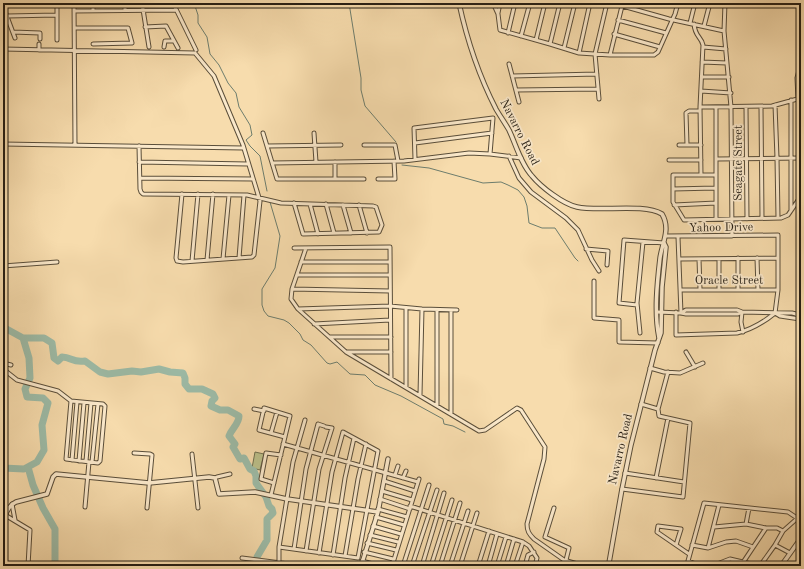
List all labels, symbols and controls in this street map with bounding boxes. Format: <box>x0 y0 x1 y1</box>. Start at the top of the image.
street label: Navarro Road <box>497 97 541 168</box>
street label: Seagate Street <box>733 125 745 201</box>
street label: Yahoo Drive <box>689 221 754 235</box>
street label: Oracle Street <box>695 275 763 287</box>
street label: Navarro Road <box>607 413 635 486</box>

